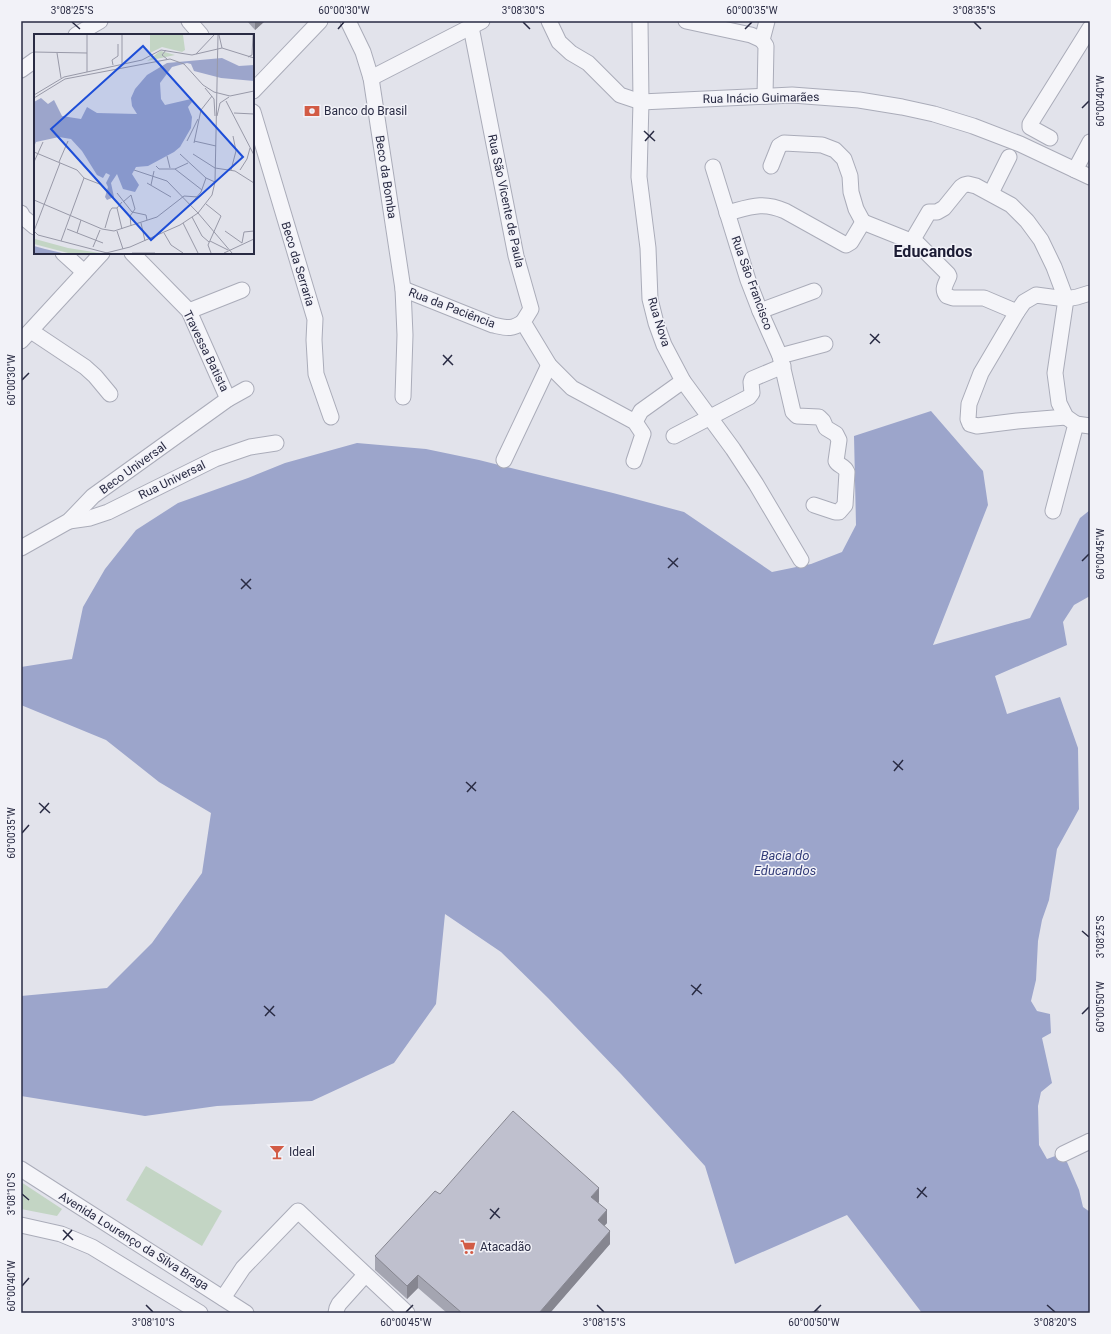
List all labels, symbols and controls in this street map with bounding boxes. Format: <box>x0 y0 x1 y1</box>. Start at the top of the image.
text: 3°08'25"S <box>51 5 93 16</box>
text: 60°00'30"W <box>318 5 370 16</box>
text: 3°08'30"S <box>502 5 544 16</box>
text: 60°00'35"W <box>726 5 778 16</box>
text: 3°08'35"S <box>953 5 995 16</box>
inset map <box>34 34 254 254</box>
text: 60°00'40"W <box>1095 75 1106 127</box>
street label: Rua Inácio Guimarães <box>703 90 819 106</box>
bank icon: Banco do Brasil <box>303 102 321 120</box>
place label: Banco do Brasil <box>324 104 407 118</box>
street label: Rua São Vicente de Paula <box>485 133 527 269</box>
street label: Beco da Bomba <box>372 134 400 220</box>
street label: Beco da Serraria <box>278 220 318 308</box>
street label: Rua São Francisco <box>728 234 776 332</box>
district label: Educandos <box>894 242 972 261</box>
street label: Rua da Paciência <box>407 285 497 331</box>
street label: Rua Nova <box>645 296 673 348</box>
street label: Travessa Batista <box>180 308 232 394</box>
text: 60°00'30"W <box>6 354 17 406</box>
street label: Beco Universal <box>97 439 169 497</box>
street label: Rua Universal <box>136 458 208 502</box>
text: 60°00'45"W <box>1095 528 1106 580</box>
text: 60°00'35"W <box>6 807 17 859</box>
water label: Bacia do Educandos <box>754 848 817 878</box>
text: 3°08'25"S <box>1095 916 1106 958</box>
text: 60°00'50"W <box>1095 981 1106 1033</box>
bar icon: Ideal <box>268 1143 286 1161</box>
place label: Ideal <box>289 1145 315 1159</box>
text: 3°08'10"S <box>6 1173 17 1215</box>
street label: Avenida Lourenço da Silva Braga <box>57 1189 211 1293</box>
supermarket icon: Atacadão <box>459 1238 477 1256</box>
place label: Atacadão <box>480 1240 531 1254</box>
text: 60°00'40"W <box>6 1260 17 1312</box>
text: 3°08'10"S <box>132 1317 174 1328</box>
text: 60°00'45"W <box>380 1317 432 1328</box>
text: 3°08'15"S <box>583 1317 625 1328</box>
text: 60°00'50"W <box>788 1317 840 1328</box>
text: 3°08'20"S <box>1034 1317 1076 1328</box>

